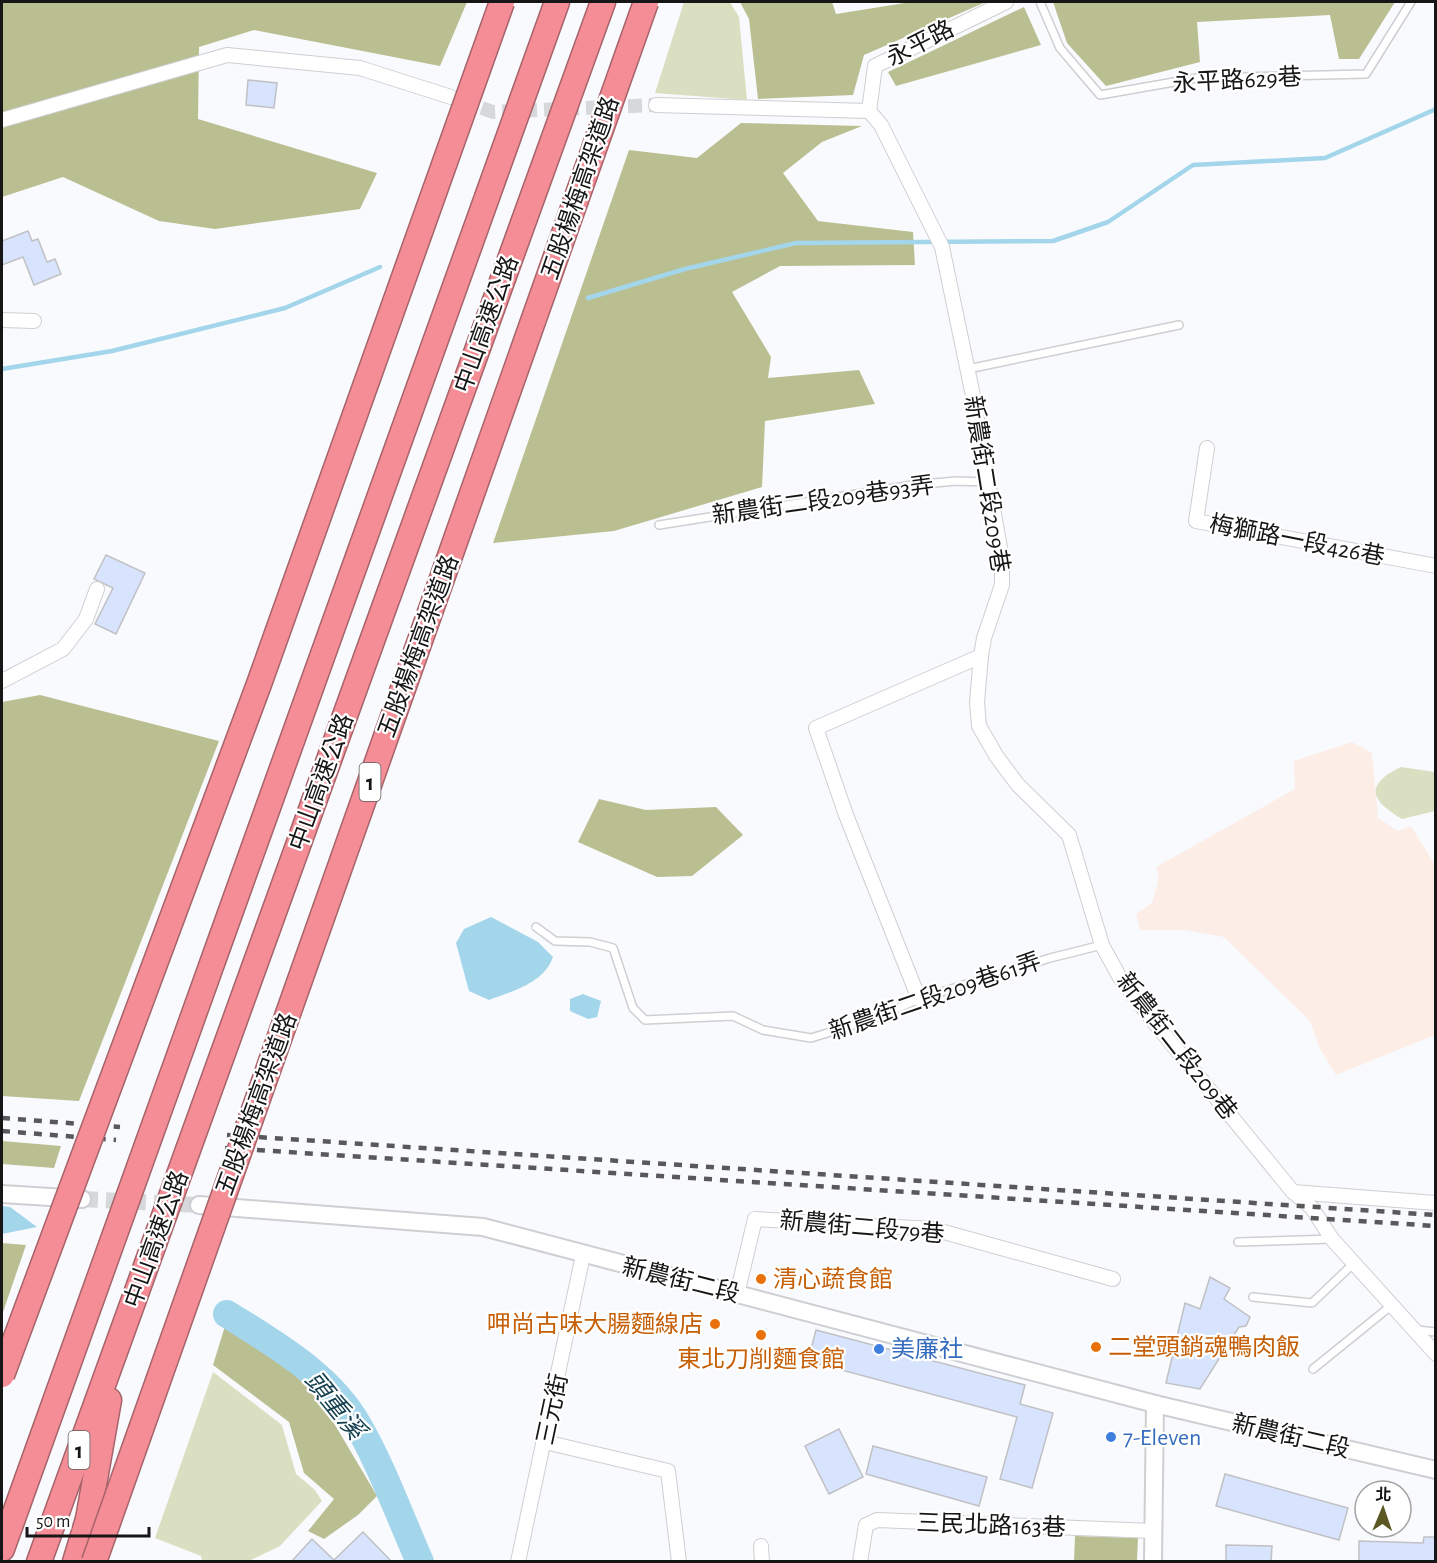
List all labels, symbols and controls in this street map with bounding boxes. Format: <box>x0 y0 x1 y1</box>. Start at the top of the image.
street label: 永平路 <box>882 15 958 71</box>
street label: 永平路629巷 <box>1172 64 1302 96</box>
street label: 五股楊梅高架道路 <box>536 93 624 283</box>
street label: 中山高速公路 <box>449 252 523 396</box>
street label: 新農街二段209巷 <box>960 394 1014 574</box>
street label: 新農街二段209巷93弄 <box>710 472 936 528</box>
street label: 梅獅路一段426巷 <box>1207 510 1387 570</box>
street label: 五股楊梅高架道路 <box>373 551 463 741</box>
street label: 中山高速公路 <box>284 710 358 854</box>
road number: 1 <box>360 763 380 801</box>
street label: 新農街二段209巷61弄 <box>826 948 1044 1044</box>
street label: 新農街二段209巷 <box>1112 968 1242 1124</box>
street label: 五股楊梅高架道路 <box>211 1009 301 1199</box>
street label: 中山高速公路 <box>119 1167 193 1311</box>
street label: 新農街二段79巷 <box>779 1207 945 1247</box>
street label: 新農街二段 <box>620 1253 742 1307</box>
place label: 清心蔬食館 <box>773 1266 893 1292</box>
marker: 清心蔬食館 <box>754 1272 768 1286</box>
place label: 呷尚古味大腸麵線店 <box>487 1311 703 1337</box>
marker: 呷尚古味大腸麵線店 <box>708 1317 722 1331</box>
marker: 東北刀削麵食館 <box>754 1328 768 1342</box>
place label: 二堂頭銷魂鴨肉飯 <box>1108 1334 1300 1360</box>
place label: 美廉社 <box>891 1336 963 1362</box>
marker: 二堂頭銷魂鴨肉飯 <box>1089 1340 1103 1354</box>
marker: 美廉社 <box>872 1342 886 1356</box>
place label: 東北刀削麵食館 <box>677 1346 845 1372</box>
water label: 頭重溪 <box>300 1367 372 1447</box>
street label: 三元街 <box>532 1371 572 1447</box>
street label: 新農街二段 <box>1230 1410 1352 1462</box>
place label: 7-Eleven <box>1123 1426 1201 1450</box>
marker: 7-Eleven <box>1104 1430 1118 1444</box>
road number: 1 <box>68 1431 90 1469</box>
north arrow <box>1353 1479 1413 1539</box>
text: 北 <box>1375 1486 1392 1503</box>
scale bar <box>27 1500 148 1538</box>
street label: 三民北路163巷 <box>916 1509 1066 1541</box>
text: 50 m <box>36 1513 70 1531</box>

